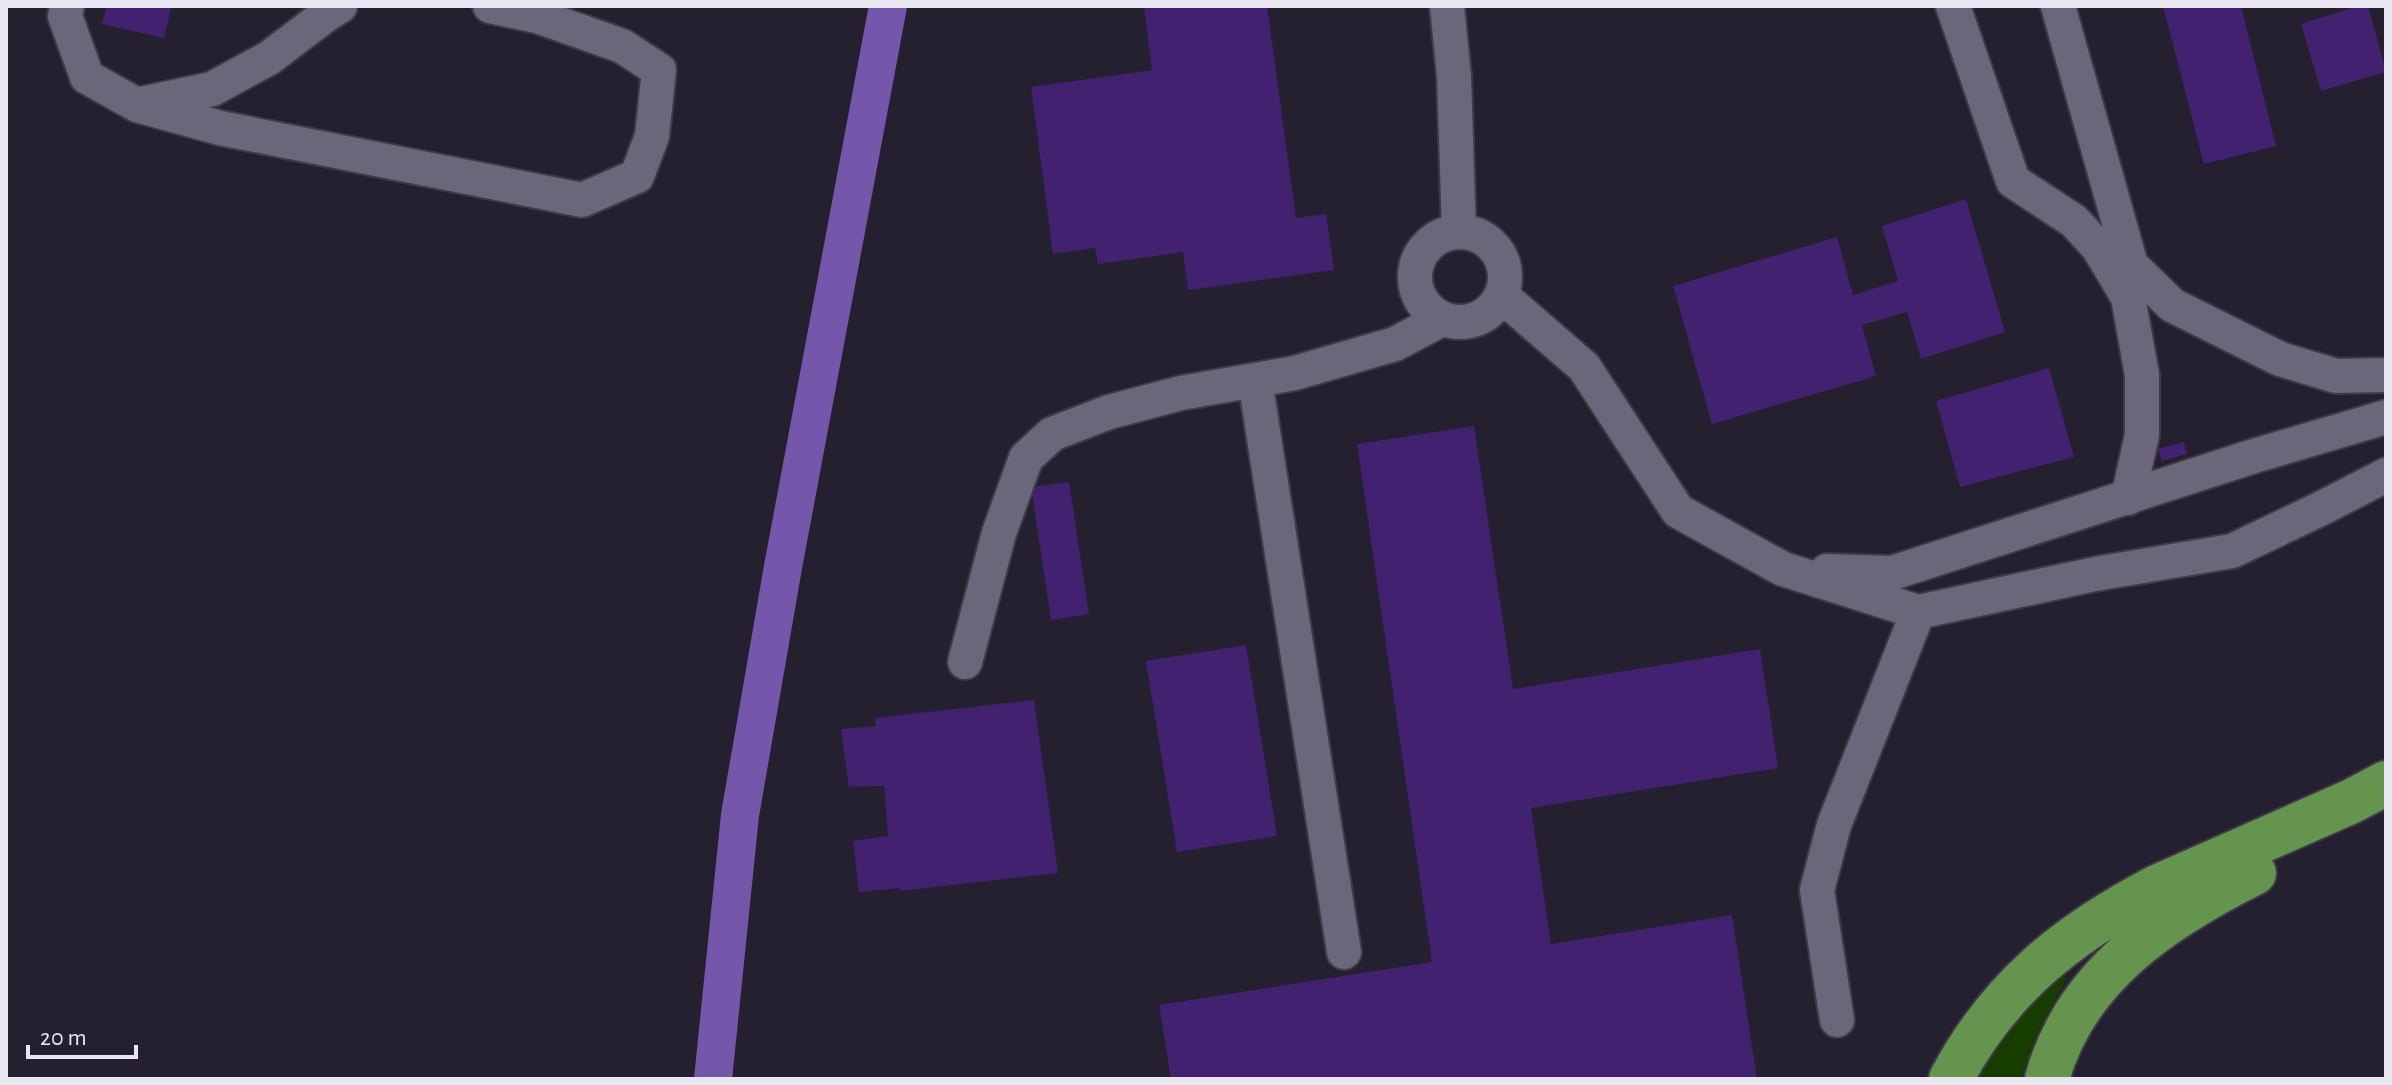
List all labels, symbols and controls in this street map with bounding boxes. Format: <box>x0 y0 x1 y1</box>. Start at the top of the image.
scale bar <box>28 1009 136 1059</box>
text: 20 m <box>40 1026 87 1050</box>

